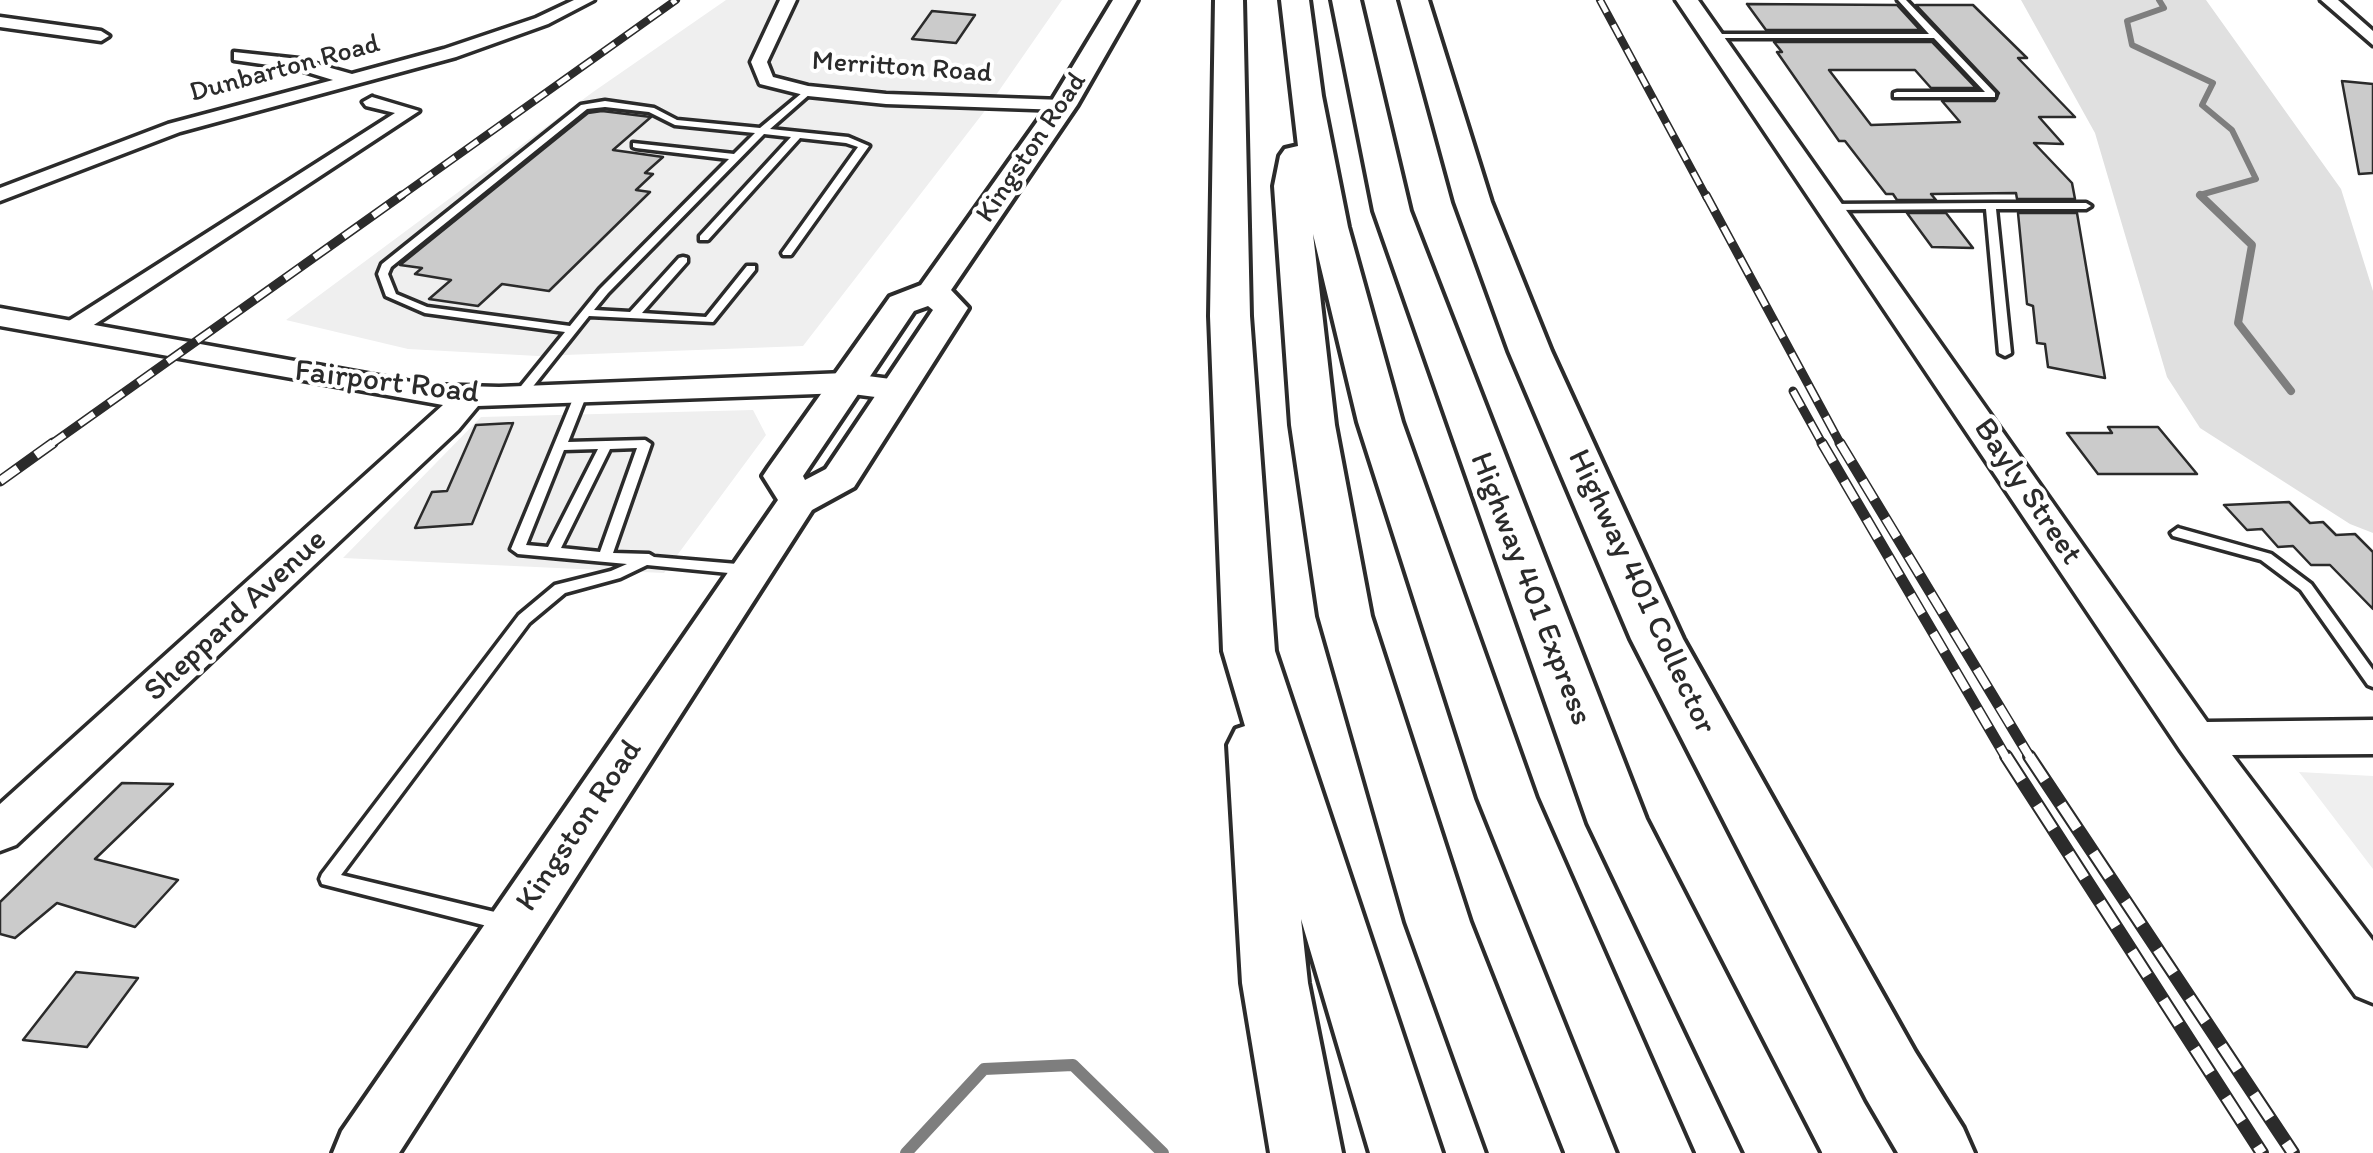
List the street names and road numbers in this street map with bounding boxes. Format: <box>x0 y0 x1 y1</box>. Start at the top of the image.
street label: Dunbarton Road <box>186 27 384 111</box>
street label: Merritton Road <box>811 45 993 91</box>
street label: Kingston Road <box>969 66 1095 230</box>
street label: Fairport Road <box>292 353 482 413</box>
street label: Bayly Street <box>1964 412 2090 572</box>
street label: Highway 401 Collector <box>1558 444 1724 740</box>
street label: Highway 401 Express <box>1460 447 1600 731</box>
street label: Sheppard Avenue <box>137 521 335 711</box>
street label: Kingston Road <box>508 733 652 919</box>

